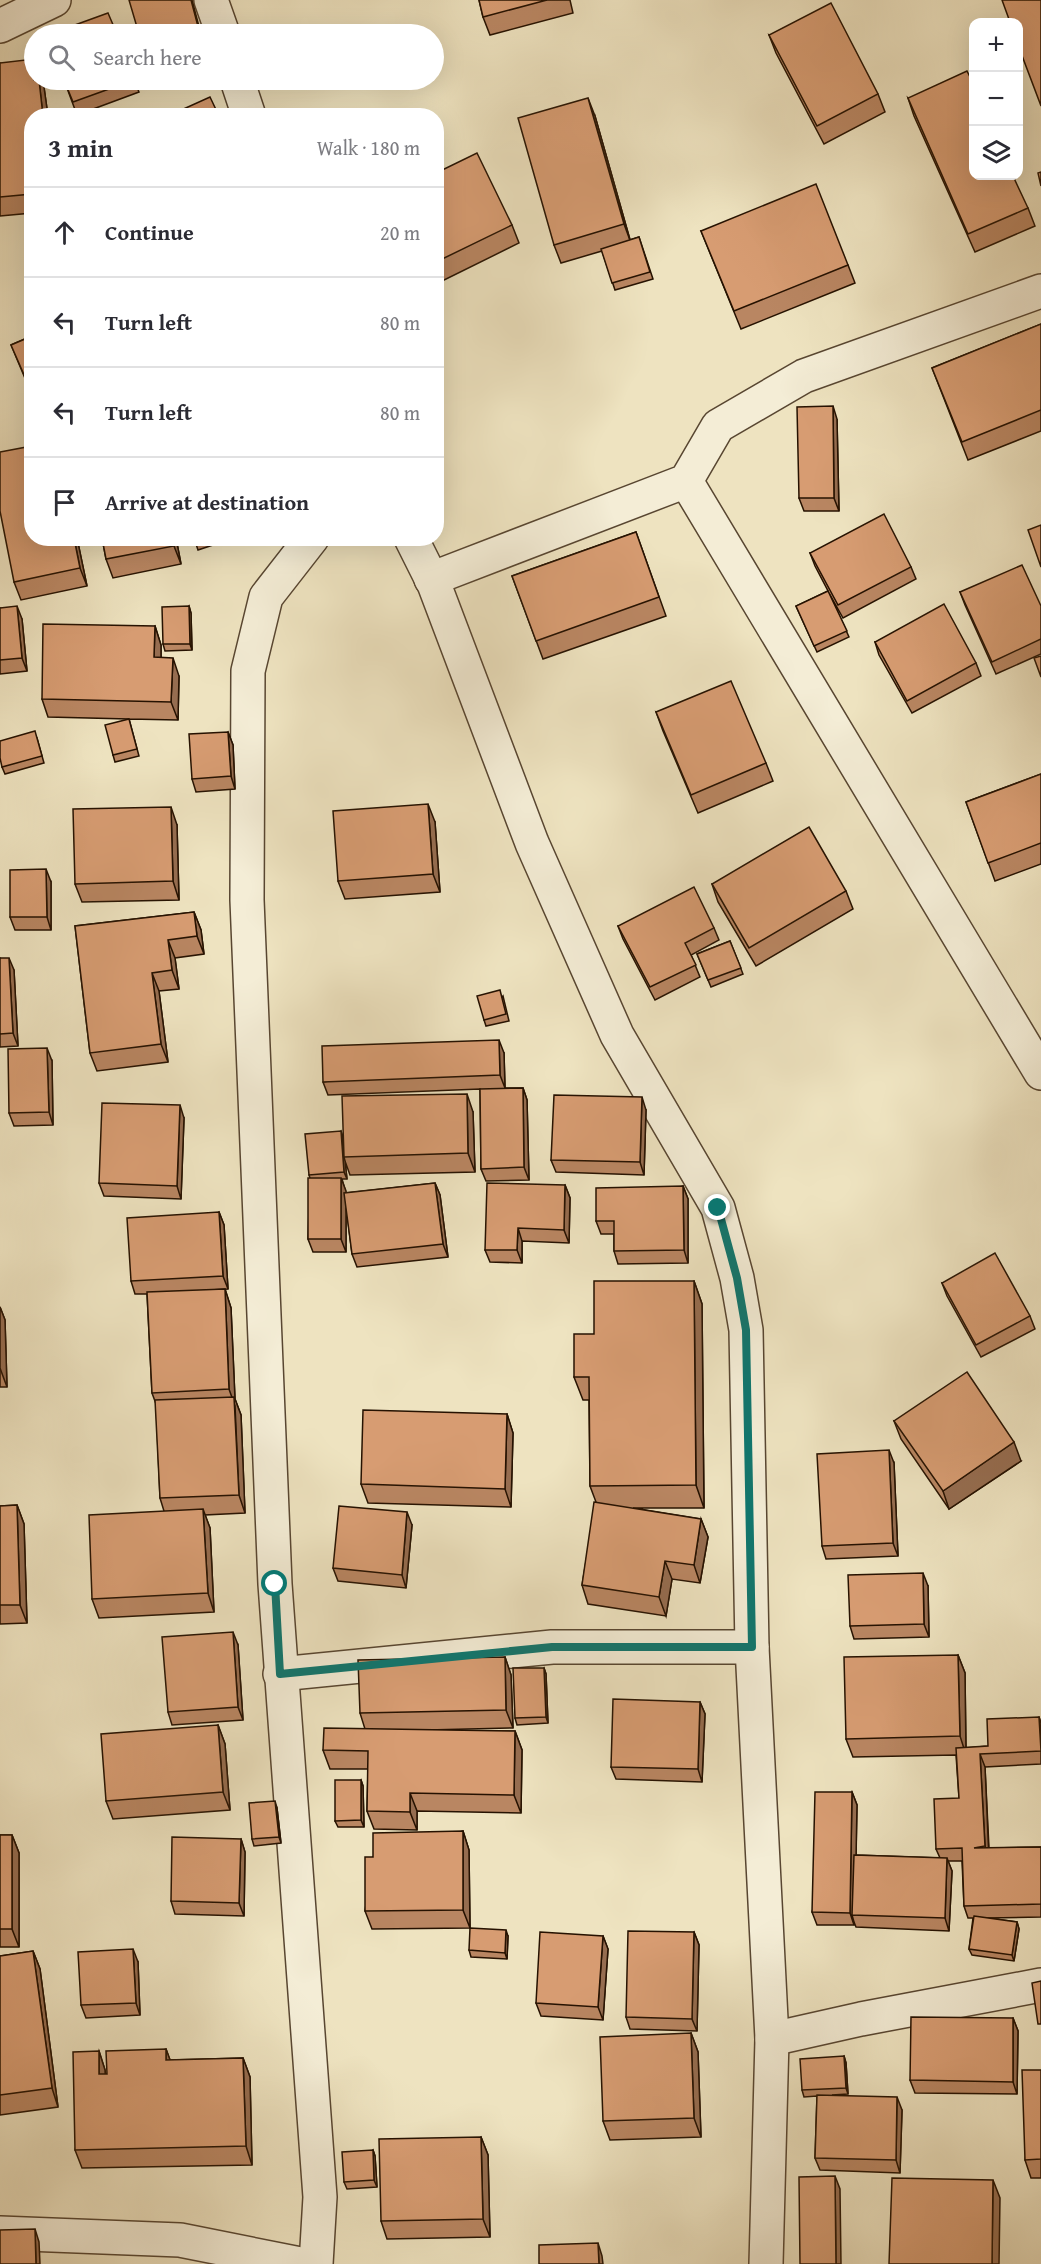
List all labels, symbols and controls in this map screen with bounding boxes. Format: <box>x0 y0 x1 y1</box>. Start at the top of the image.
map controls <box>969 18 1023 180</box>
button: + <box>969 18 1023 72</box>
search box <box>24 24 444 90</box>
icon: search <box>45 41 78 74</box>
text: Search here <box>93 41 202 73</box>
button: − <box>969 72 1023 126</box>
button: layers <box>969 126 1023 180</box>
text: 3 min <box>48 128 113 167</box>
text: Walk · 180 m <box>317 133 420 162</box>
icon: ahead <box>48 216 81 249</box>
text: Continue <box>105 216 194 248</box>
text: 20 m <box>380 218 420 247</box>
icon: left <box>48 306 81 339</box>
text: Turn left <box>105 306 192 338</box>
text: 80 m <box>380 308 420 337</box>
icon: left <box>48 396 81 429</box>
text: Turn left <box>105 396 192 428</box>
text: 80 m <box>380 398 420 427</box>
icon: arrive <box>48 486 81 519</box>
text: Arrive at destination <box>105 486 309 518</box>
route end <box>704 1194 730 1220</box>
route start <box>261 1570 287 1596</box>

